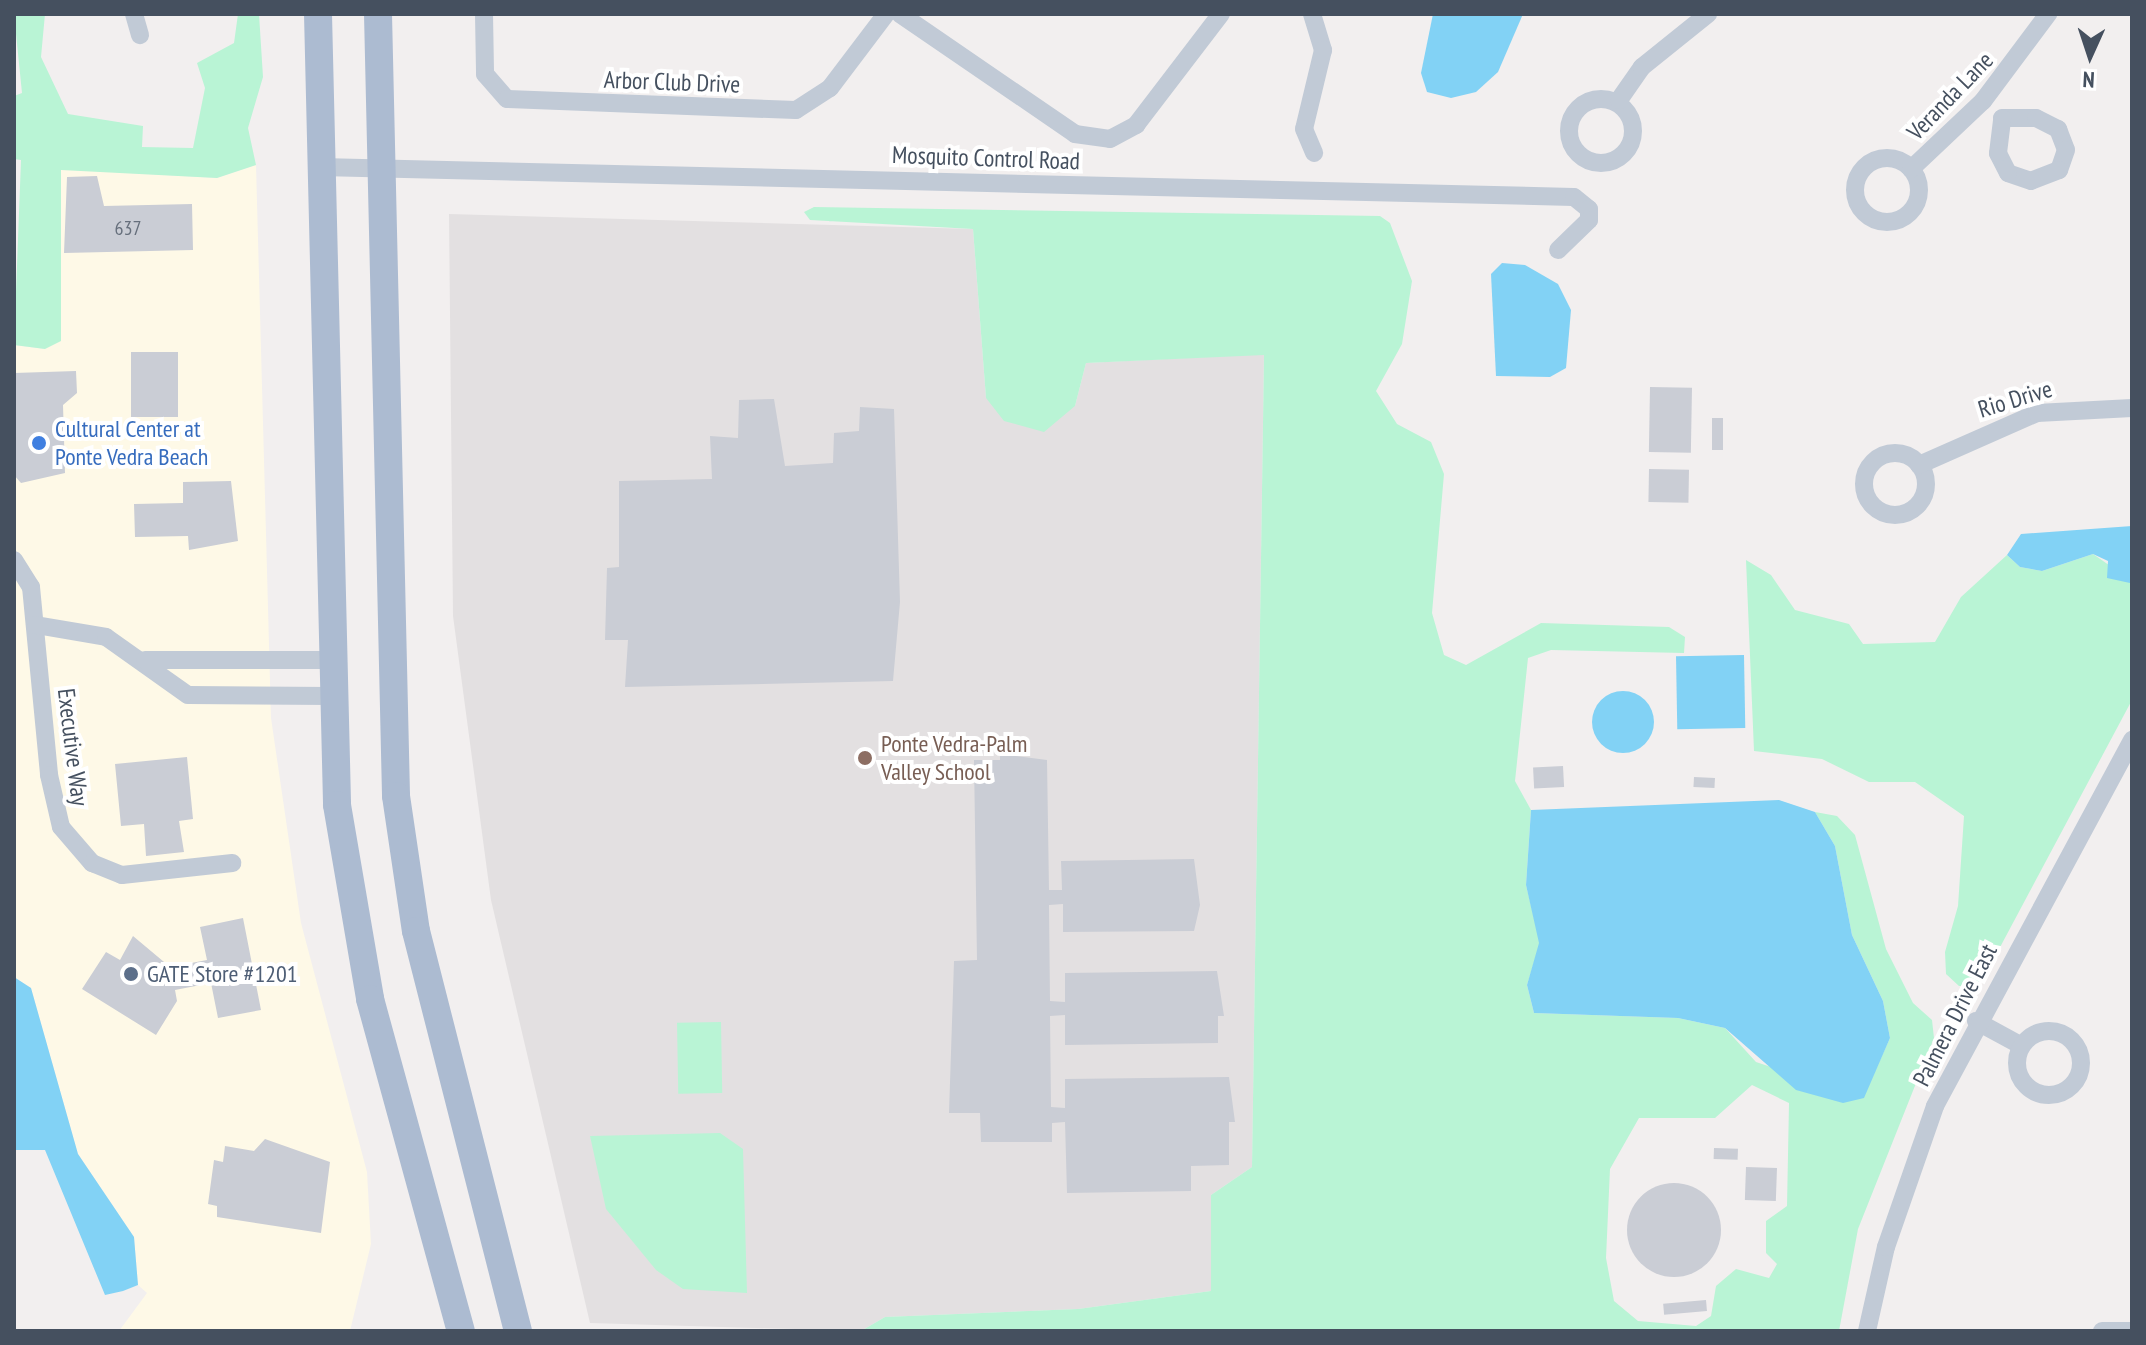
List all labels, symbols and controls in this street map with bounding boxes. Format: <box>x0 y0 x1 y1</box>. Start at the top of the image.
north arrow <box>2050 16 2130 96</box>
street label: Veranda Lane <box>1901 46 1999 146</box>
street label: Arbor Club Drive <box>603 65 741 99</box>
text: N <box>2082 66 2095 94</box>
street label: Mosquito Control Road <box>892 140 1080 176</box>
house number: 637 <box>115 216 141 240</box>
street label: Rio Drive <box>1975 374 2055 424</box>
place label: Cultural Center at Ponte Vedra Beach <box>55 415 209 471</box>
marker: Cultural Center at Ponte Vedra Beach <box>30 434 48 452</box>
street label: Executive Way <box>51 686 95 808</box>
place label: Ponte Vedra-Palm Valley School <box>881 730 1028 786</box>
marker: Ponte Vedra-Palm Valley School <box>856 749 874 767</box>
street label: Palmera Drive East <box>1907 939 2003 1091</box>
place label: GATE Store #1201 <box>147 960 298 988</box>
marker: GATE Store #1201 <box>122 965 140 983</box>

